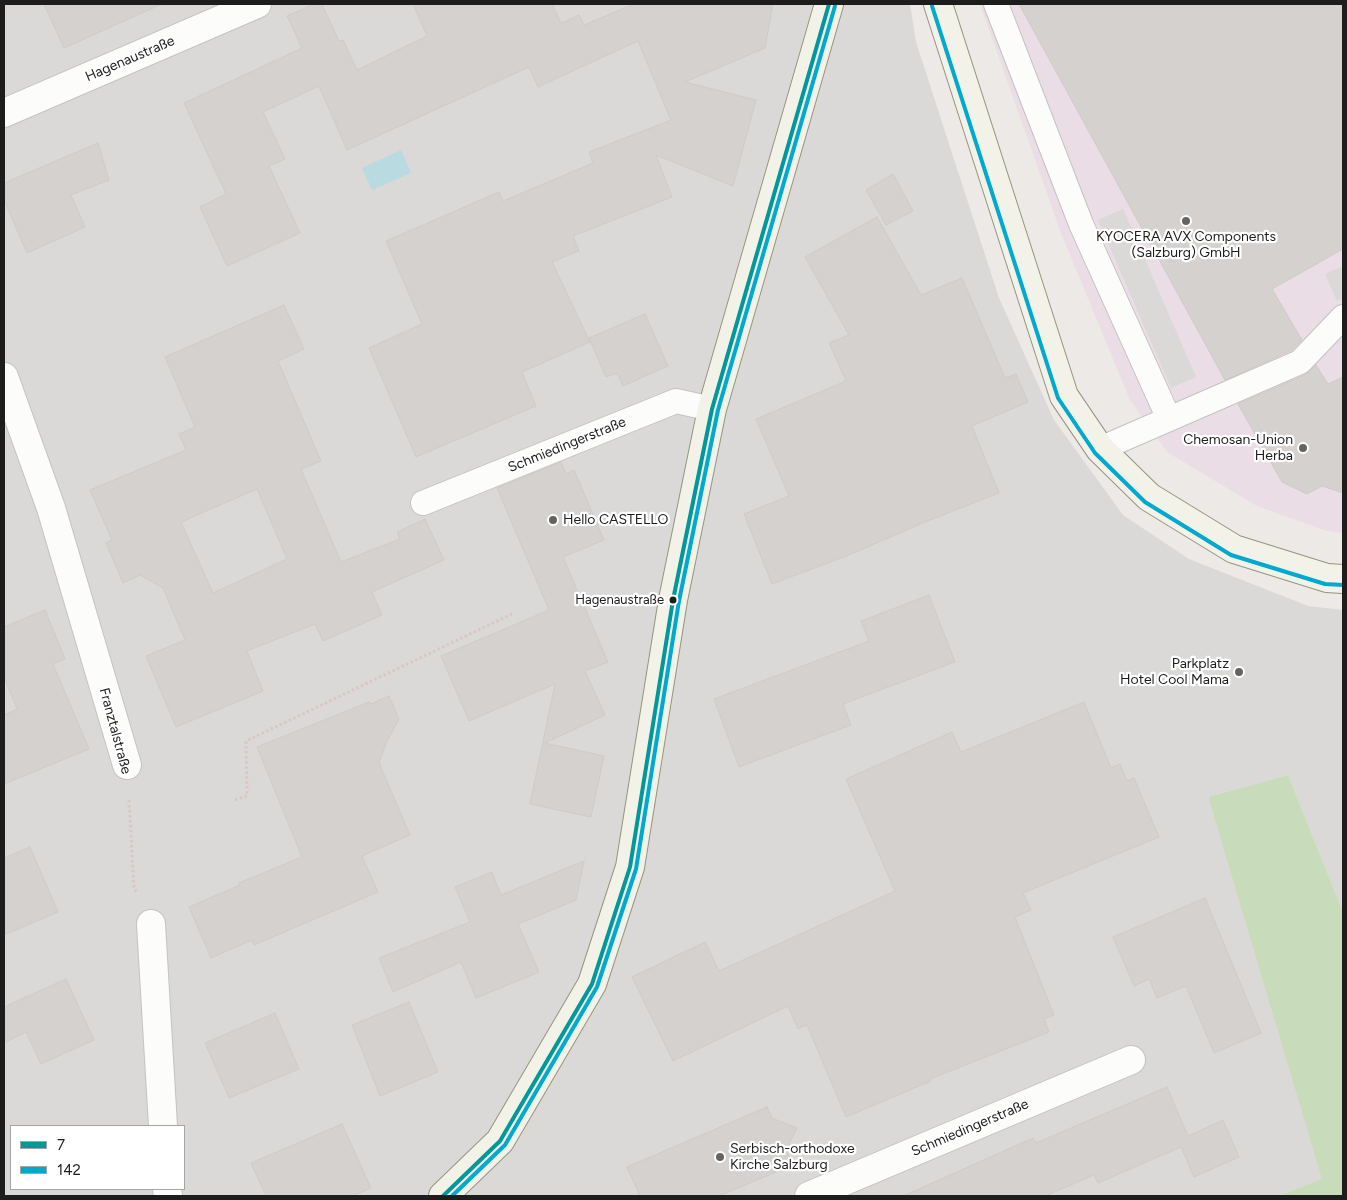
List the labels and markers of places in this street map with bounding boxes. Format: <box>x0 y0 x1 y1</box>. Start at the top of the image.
marker: KYOCERA AVX Components (Salzburg) GmbH <box>1180 215 1192 227</box>
place label: KYOCERA AVX Components (Salzburg) GmbH <box>1096 229 1276 262</box>
place label: Chemosan-Union Herba <box>1183 432 1293 464</box>
marker: Chemosan-Union Herba <box>1297 442 1309 454</box>
place label: Hello CASTELLO <box>563 512 668 528</box>
marker: Hello CASTELLO <box>547 514 559 526</box>
place label: Hagenaustraße <box>575 592 664 608</box>
marker: Hagenaustraße <box>668 595 678 605</box>
place label: Parkplatz Hotel Cool Mama <box>1120 656 1229 689</box>
marker: Parkplatz Hotel Cool Mama <box>1233 666 1245 678</box>
place label: Serbisch-orthodoxe Kirche Salzburg <box>730 1141 855 1174</box>
marker: Serbisch-orthodoxe Kirche Salzburg <box>714 1151 726 1163</box>

